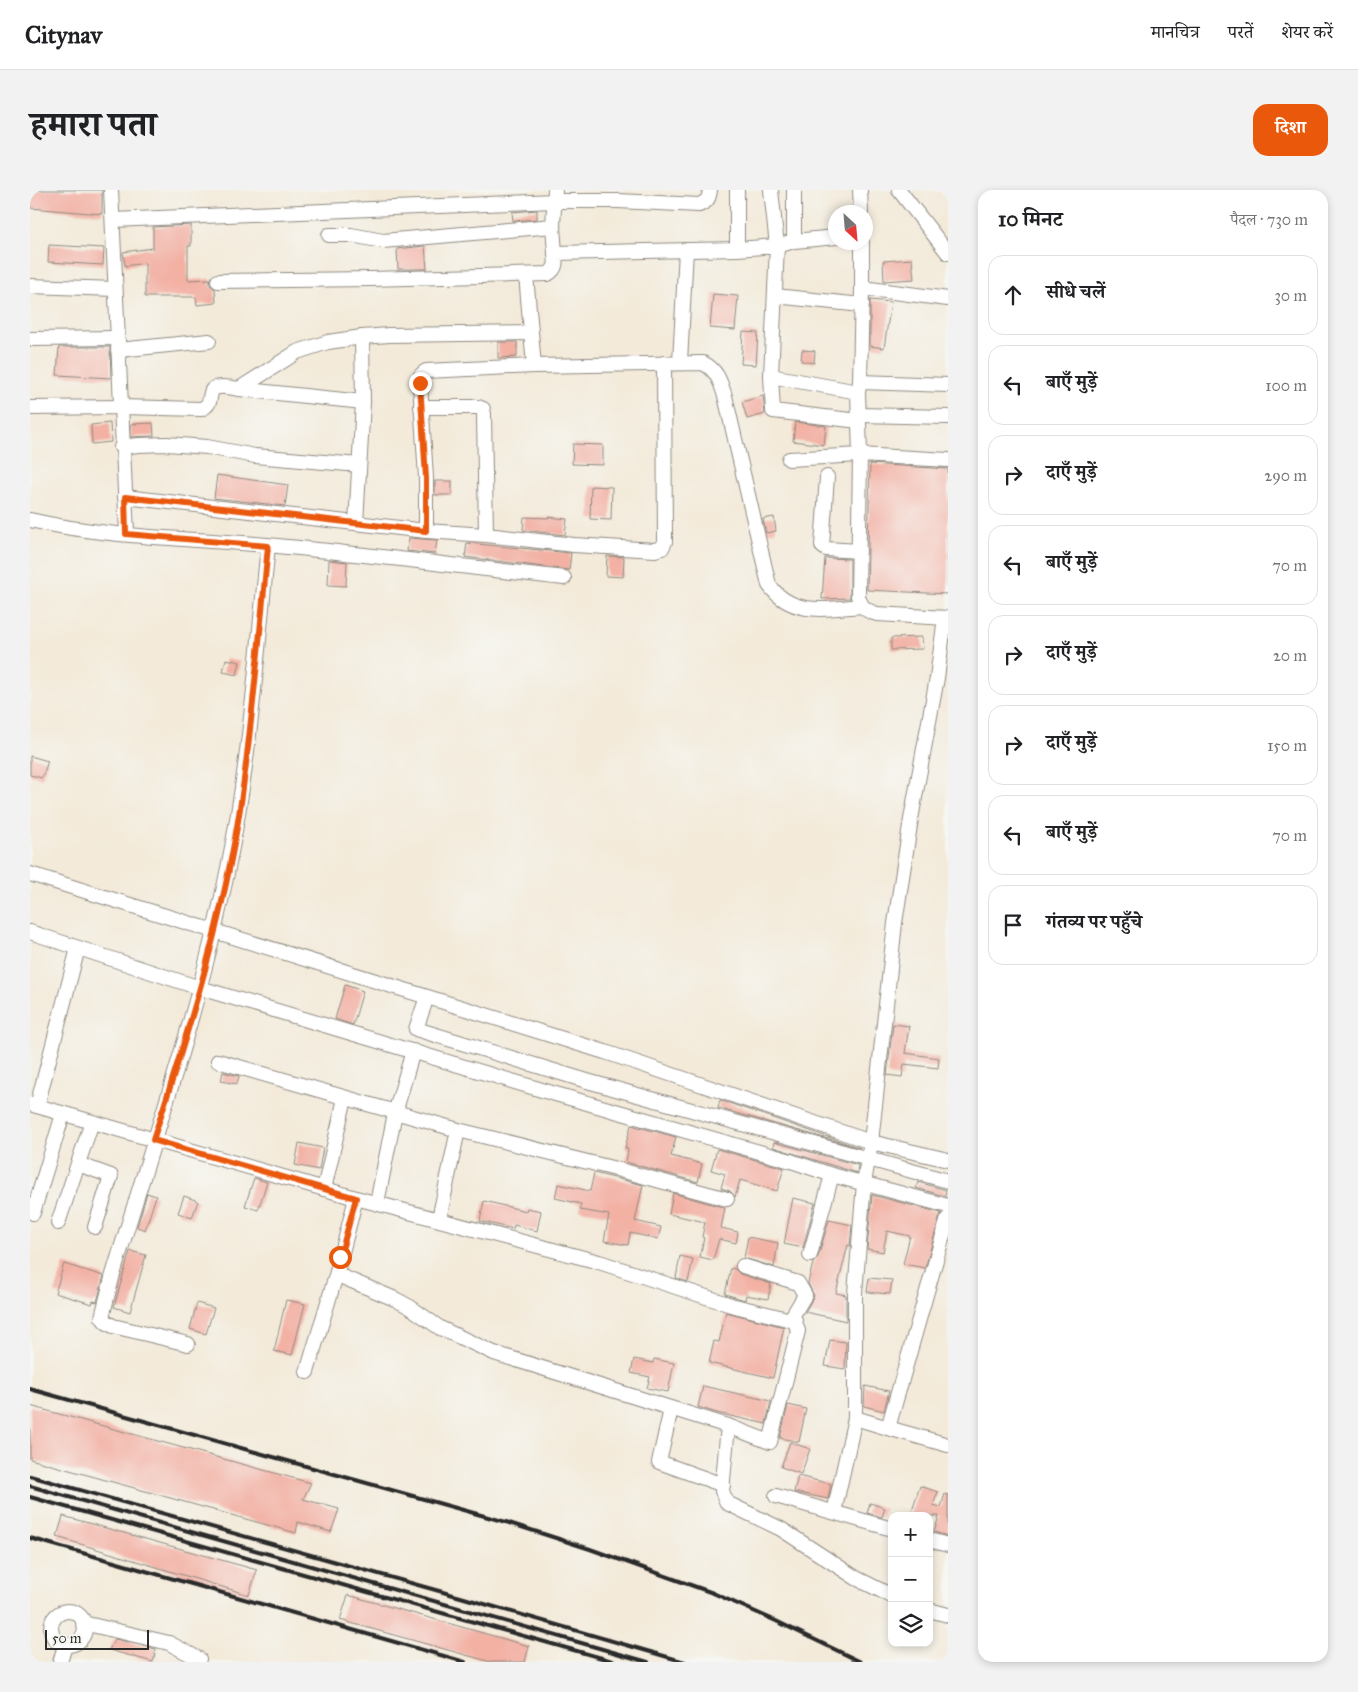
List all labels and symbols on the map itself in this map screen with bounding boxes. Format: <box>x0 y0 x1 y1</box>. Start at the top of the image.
north arrow <box>828 205 873 250</box>
route end <box>409 372 432 395</box>
route start <box>329 1246 352 1269</box>
scale bar <box>45 1627 149 1650</box>

